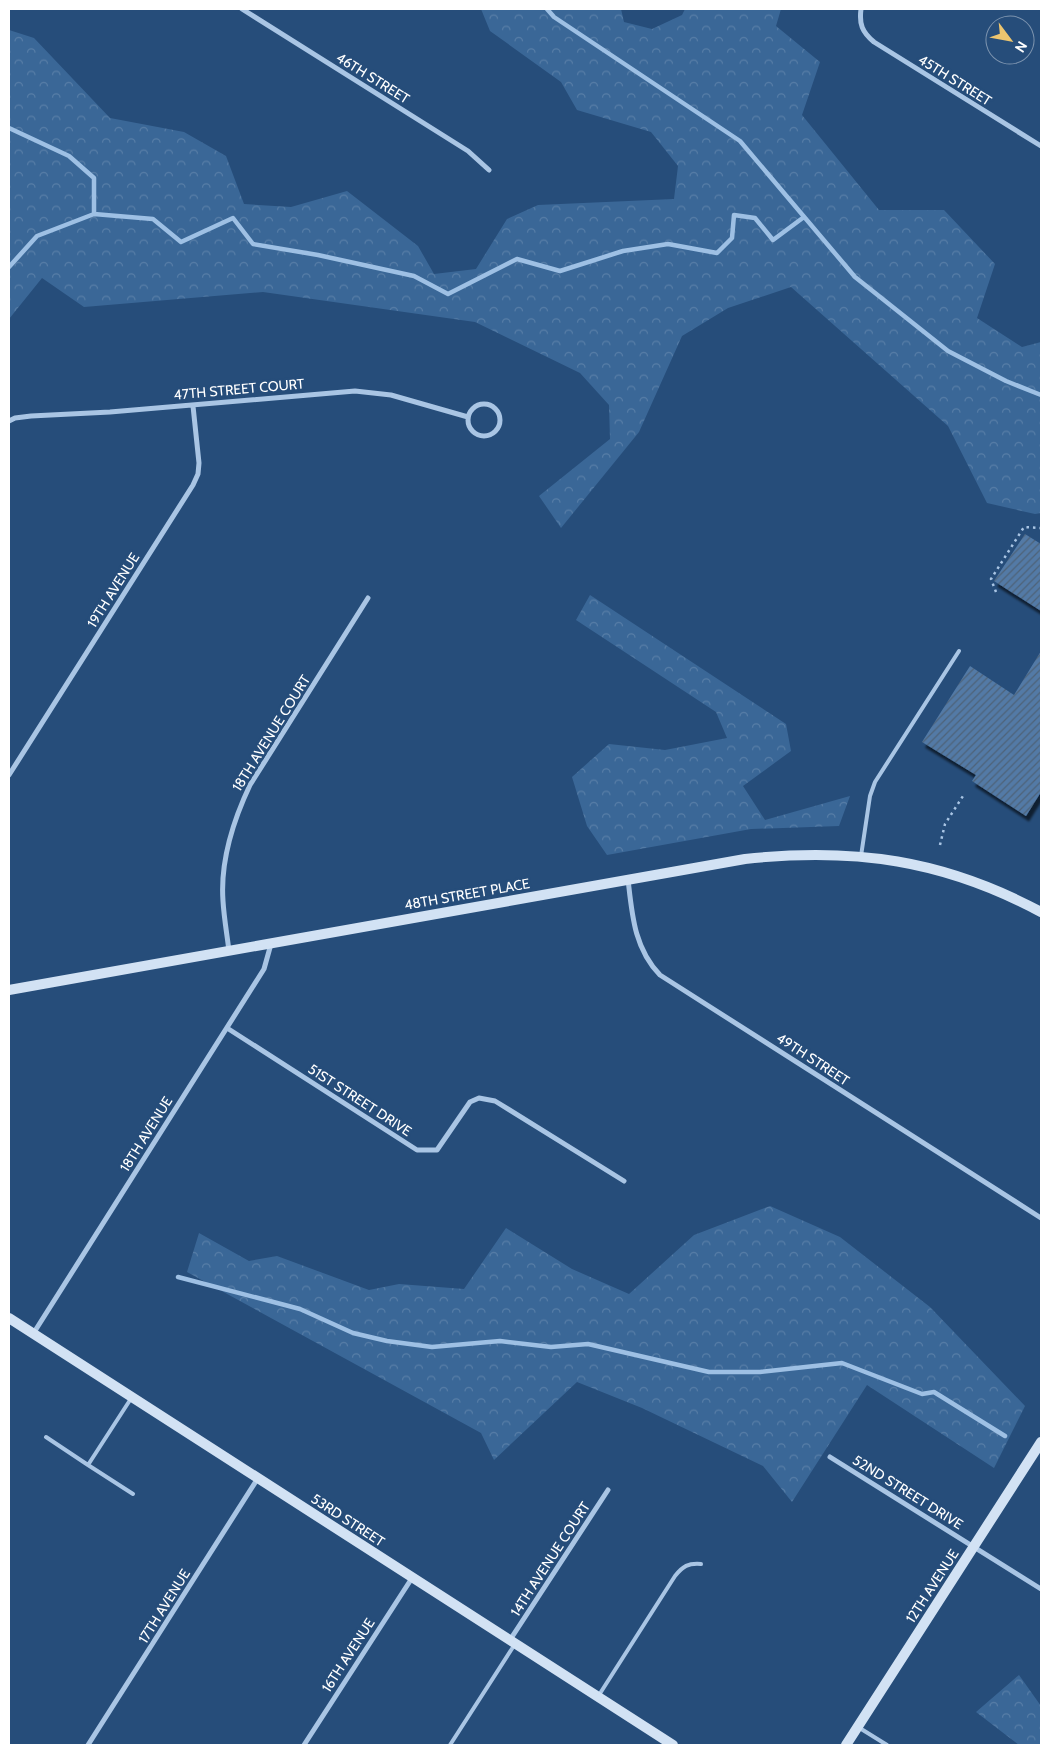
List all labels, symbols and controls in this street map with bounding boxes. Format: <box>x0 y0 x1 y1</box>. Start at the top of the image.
north arrow <box>985 15 1035 65</box>
text: N <box>1011 38 1031 56</box>
street label: 46TH STREET <box>333 48 414 108</box>
street label: 45TH STREET <box>915 50 996 110</box>
street label: 47TH STREET COURT <box>173 374 306 404</box>
street label: 19TH AVENUE <box>83 549 143 631</box>
street label: 18TH AVENUE COURT <box>228 671 314 794</box>
street label: 48TH STREET PLACE <box>403 874 531 914</box>
street label: 49TH STREET <box>773 1029 853 1090</box>
street label: 51ST STREET DRIVE <box>305 1060 415 1140</box>
street label: 18TH AVENUE <box>116 1093 176 1175</box>
street label: 52ND STREET DRIVE <box>849 1451 967 1533</box>
street label: 53RD STREET <box>308 1490 389 1551</box>
street label: 14TH AVENUE COURT <box>506 1498 594 1620</box>
street label: 12TH AVENUE <box>901 1546 963 1626</box>
street label: 17TH AVENUE <box>134 1565 194 1647</box>
street label: 16TH AVENUE <box>317 1614 379 1695</box>

